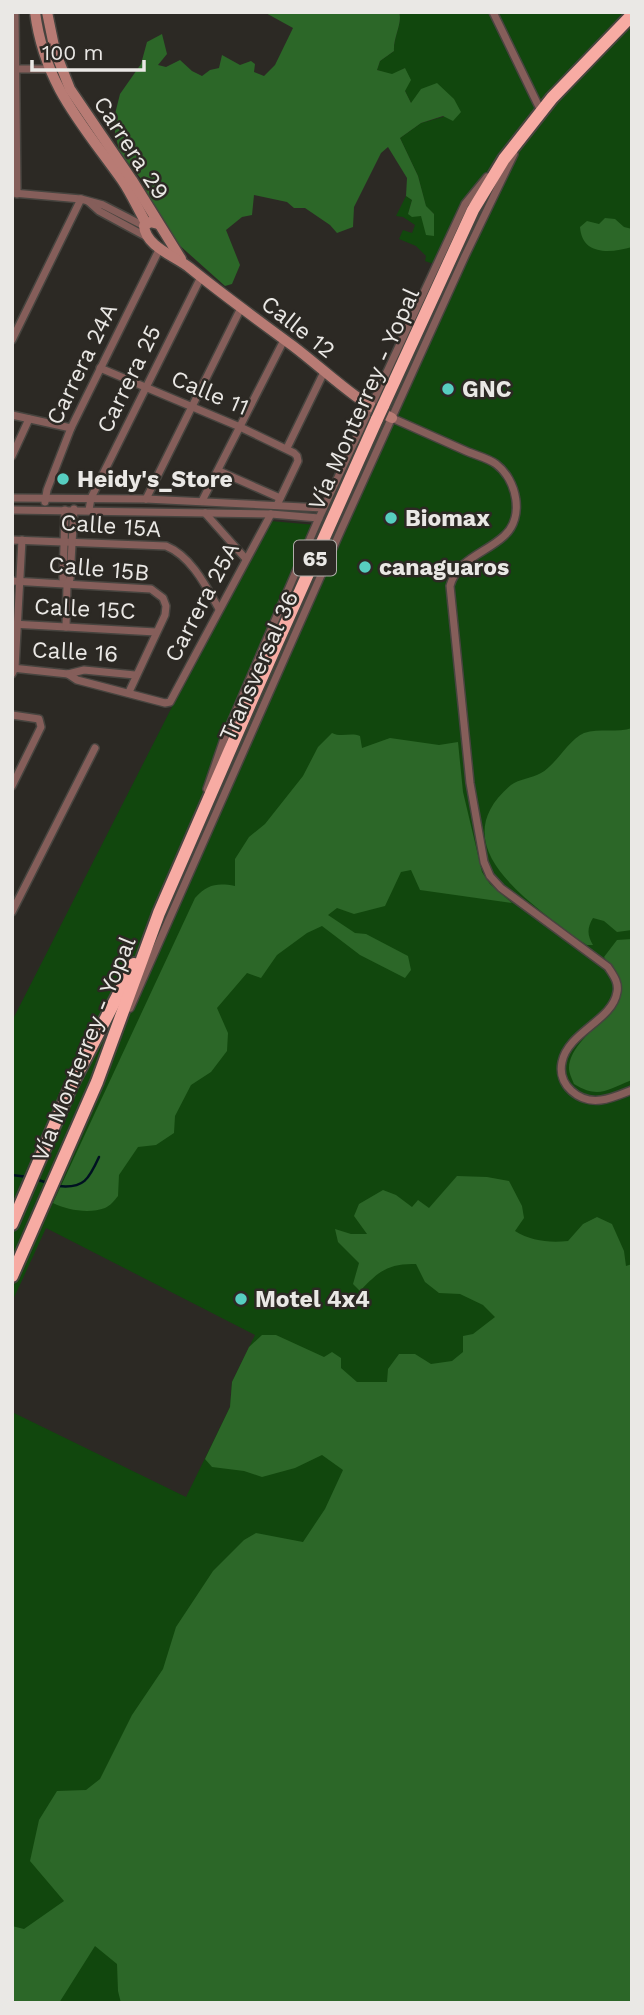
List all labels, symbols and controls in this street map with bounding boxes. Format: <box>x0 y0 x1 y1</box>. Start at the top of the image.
scale bar <box>32 28 144 72</box>
text: 100 m <box>42 40 104 65</box>
street label: Carrera 29 <box>88 91 174 205</box>
street label: Vía Monterrey - Yopal <box>303 284 425 514</box>
street label: Calle 12 <box>256 290 340 364</box>
street label: Carrera 24A <box>41 299 123 429</box>
street label: Carrera 25 <box>91 321 167 437</box>
street label: Calle 11 <box>167 365 253 421</box>
place label: GNC <box>462 376 512 403</box>
marker: GNC <box>440 381 456 397</box>
place label: Heidy's_Store <box>77 466 233 493</box>
marker: Heidy's_Store <box>55 471 71 487</box>
place label: Biomax <box>405 505 490 532</box>
street label: Calle 15A <box>60 509 162 543</box>
marker: Biomax <box>383 510 399 526</box>
street label: Carrera 25A <box>159 537 245 667</box>
road number: 65 <box>294 540 336 576</box>
street label: Calle 15B <box>48 551 150 587</box>
place label: canaguaros <box>379 554 509 581</box>
marker: canaguaros <box>357 559 373 575</box>
street label: Transversal 36 <box>214 587 304 745</box>
street label: Calle 15C <box>34 593 136 625</box>
street label: Calle 16 <box>31 636 119 668</box>
street label: Vía Monterrey - Yopal <box>26 933 142 1165</box>
place label: Motel 4x4 <box>255 1286 370 1313</box>
marker: Motel 4x4 <box>233 1291 249 1307</box>

